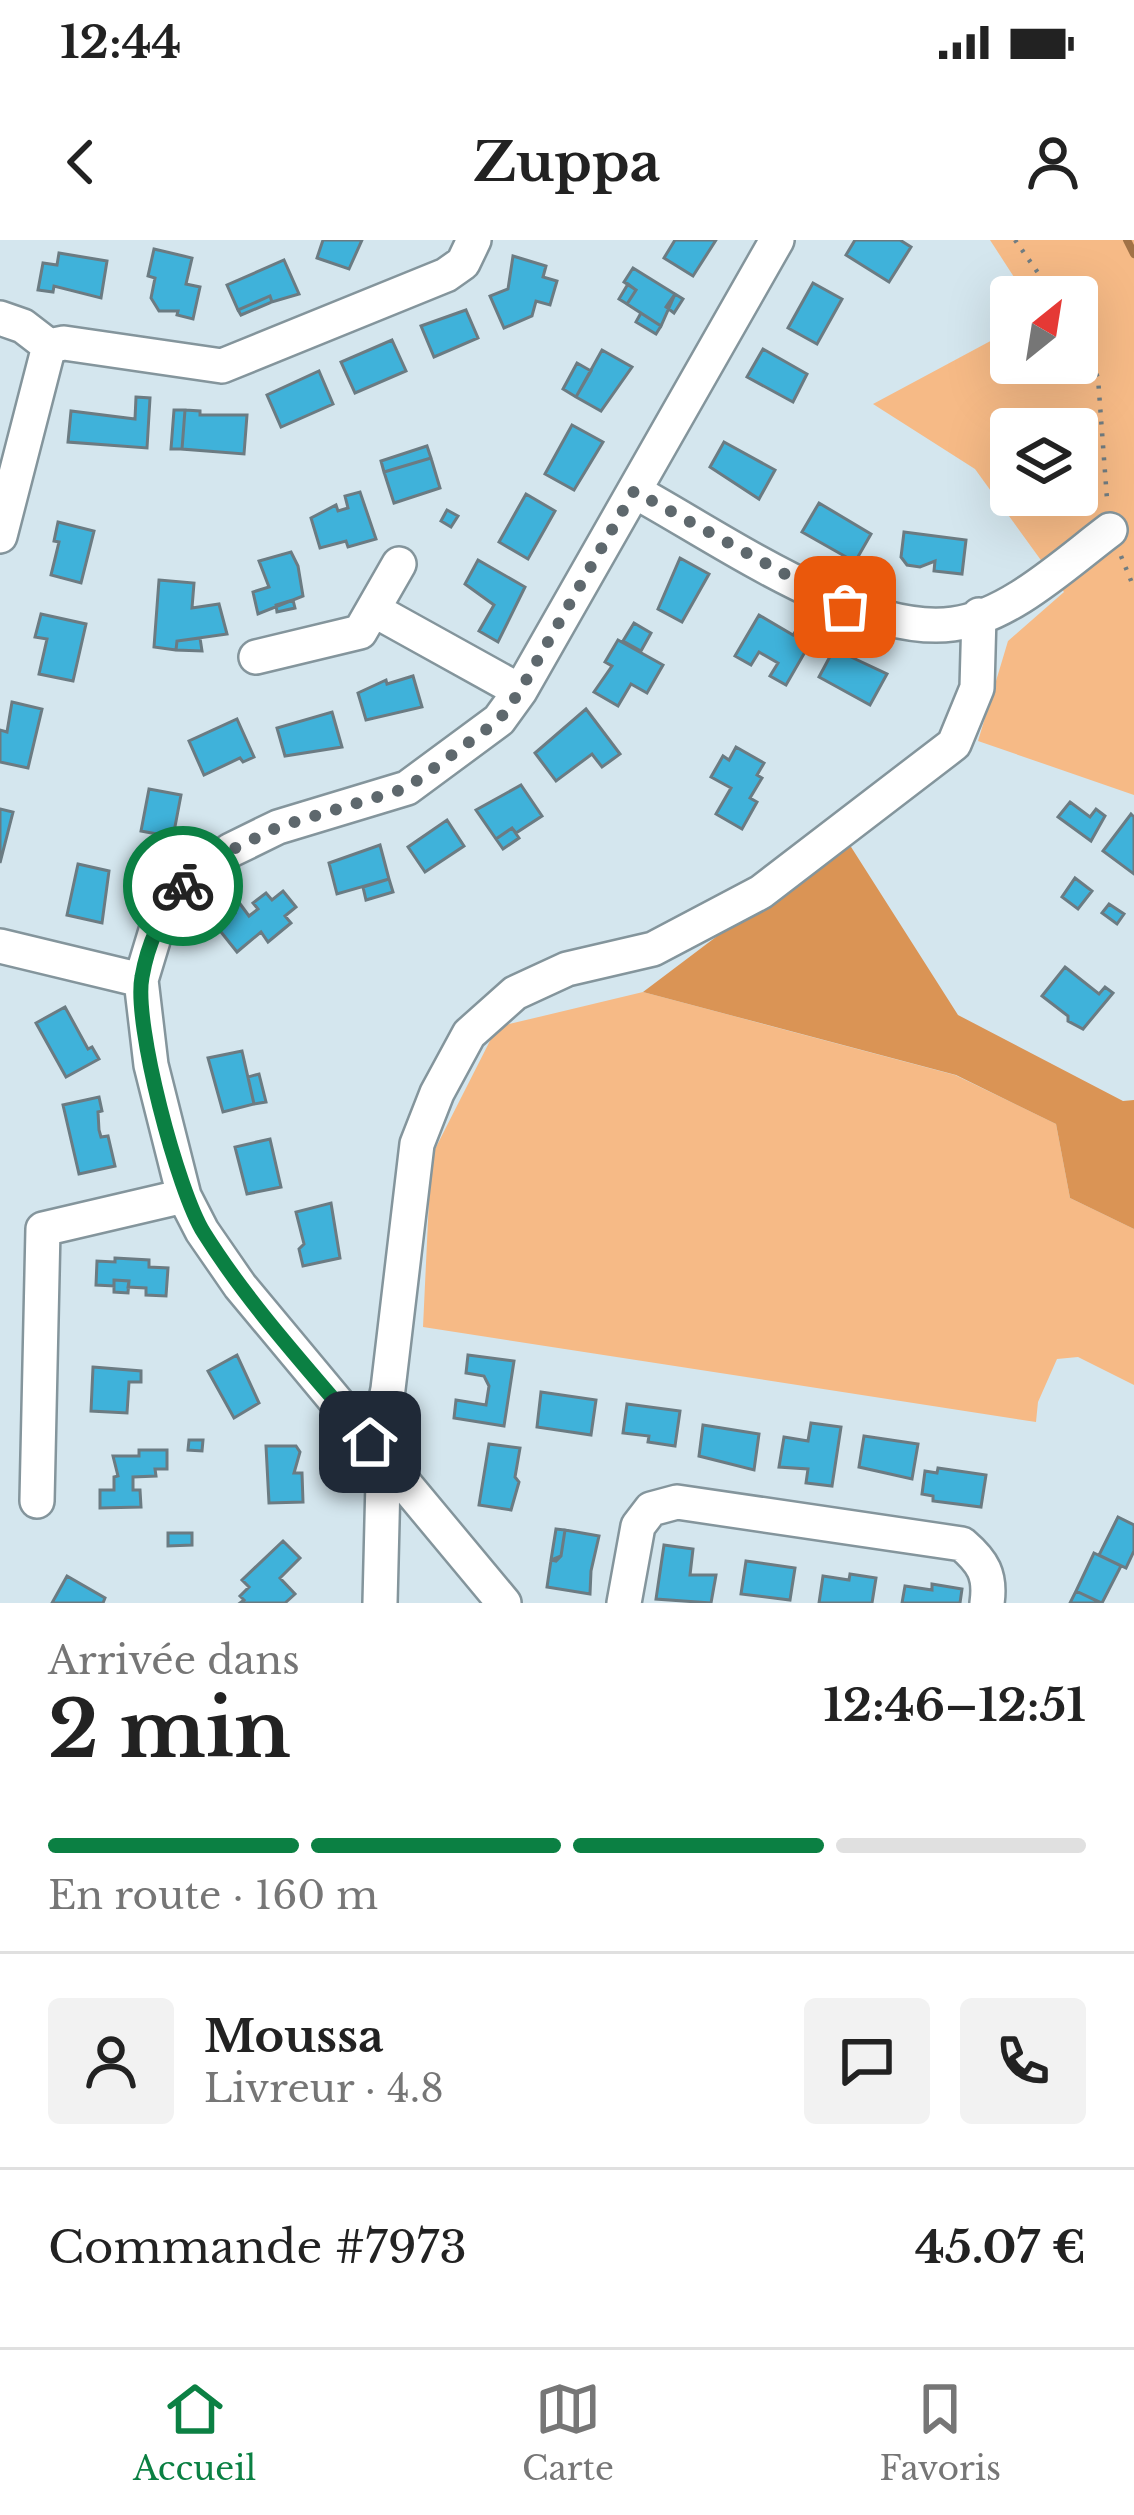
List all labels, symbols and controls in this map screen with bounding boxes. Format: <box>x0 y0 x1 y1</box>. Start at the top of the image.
text: 12:44 <box>60 14 181 70</box>
icon: back <box>48 129 114 195</box>
text: Zuppa <box>473 129 661 196</box>
icon: person <box>1020 129 1086 195</box>
north arrow <box>990 276 1098 384</box>
map controls <box>990 276 1098 516</box>
button: layers <box>990 408 1098 516</box>
pin <box>794 556 896 658</box>
icon: bag <box>812 574 878 640</box>
courier <box>123 826 243 946</box>
icon: bike <box>150 853 216 919</box>
pin <box>319 1391 421 1493</box>
icon: home <box>337 1409 403 1475</box>
text: Arrivée dans <box>48 1636 300 1685</box>
text: 12:46–12:51 <box>823 1677 1086 1733</box>
text: 2 min <box>48 1681 291 1778</box>
text: En route · 160 m <box>48 1871 378 1920</box>
button: person <box>48 1998 174 2124</box>
button: chat <box>804 1998 930 2124</box>
button: phone <box>960 1998 1086 2124</box>
text: Moussa <box>204 2008 384 2064</box>
text: Livreur · 4.8 <box>204 2064 444 2113</box>
text: Commande #7973 <box>48 2219 467 2275</box>
text: 45.07 € <box>915 2219 1086 2275</box>
tab: Accueil <box>133 2376 256 2489</box>
tab: Carte <box>522 2376 614 2489</box>
tab: Favoris <box>880 2376 1001 2489</box>

